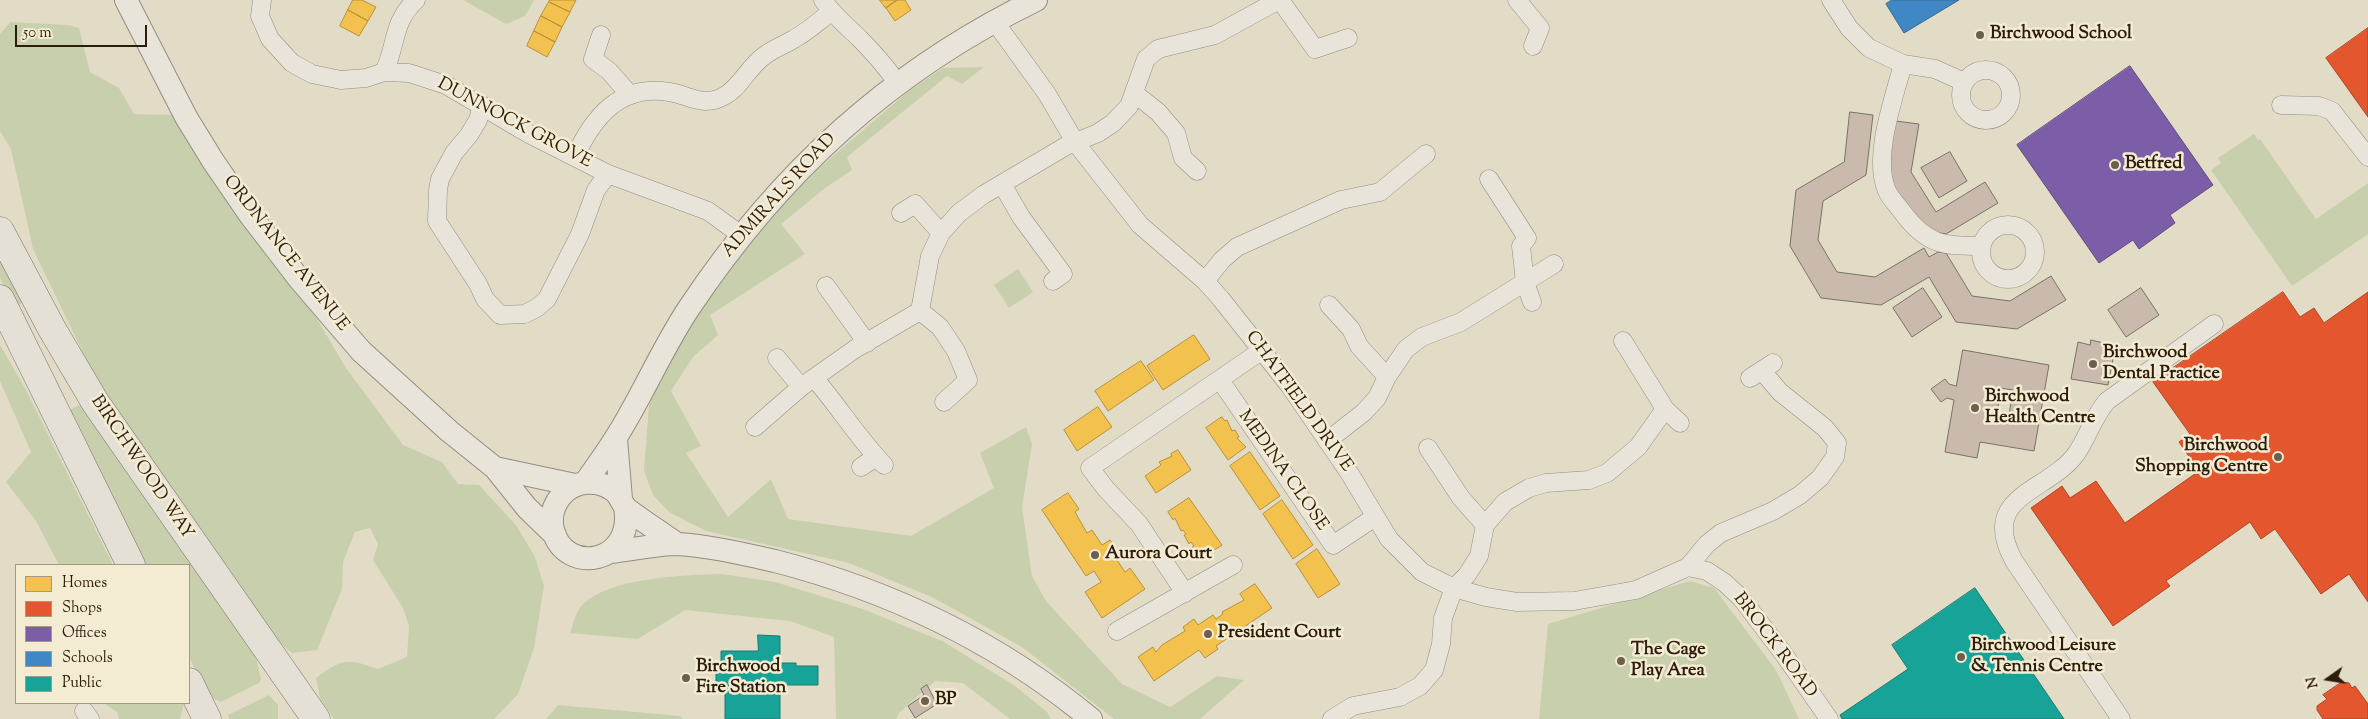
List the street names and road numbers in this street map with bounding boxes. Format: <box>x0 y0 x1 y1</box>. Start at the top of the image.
street label: DUNNOCK GROVE <box>433 74 595 174</box>
street label: ADMIRALS ROAD <box>719 129 841 263</box>
street label: ORDNANCE AVENUE <box>217 172 353 336</box>
street label: CHATFIELD DRIVE <box>1240 327 1356 477</box>
street label: BIRCHWOOD WAY <box>85 392 197 544</box>
street label: MEDINA CLOSE <box>1232 406 1332 536</box>
street label: BROCK ROAD <box>1727 589 1821 703</box>

